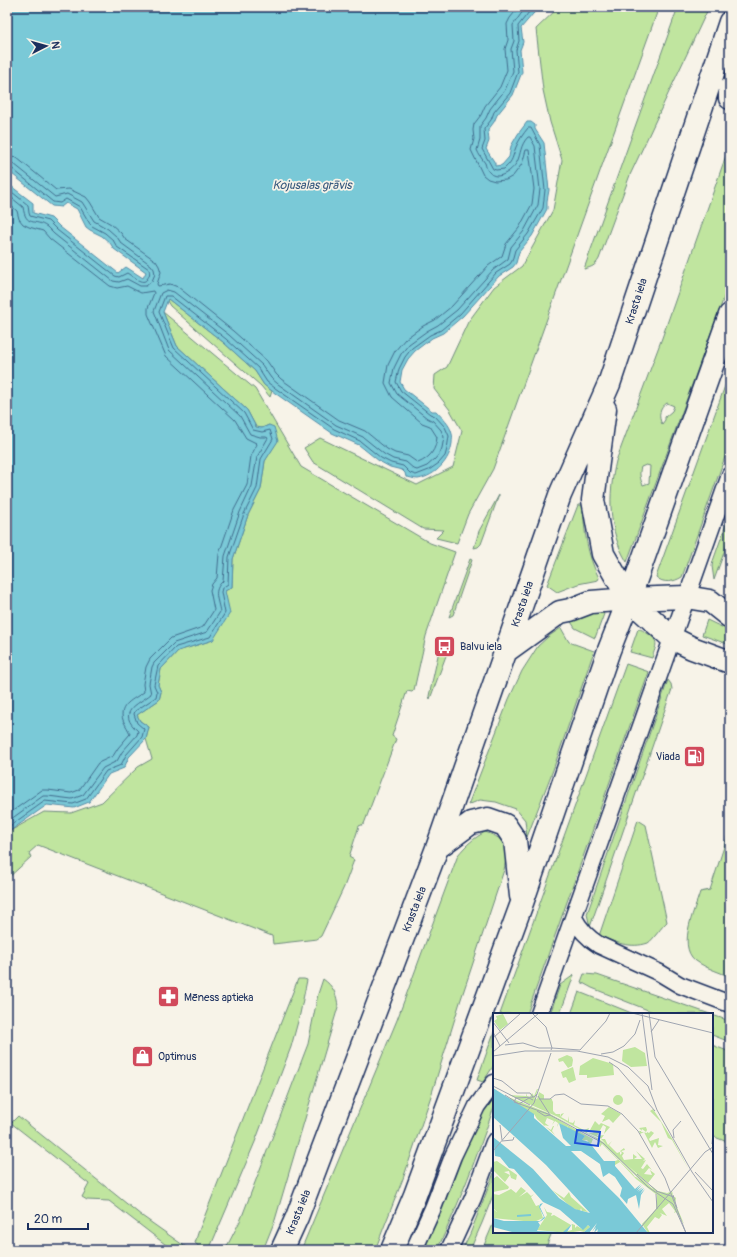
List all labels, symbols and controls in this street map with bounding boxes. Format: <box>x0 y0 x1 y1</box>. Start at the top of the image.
north arrow <box>26 26 66 66</box>
text: N <box>49 41 62 50</box>
water label: Kojusalas grāvis <box>272 178 353 193</box>
street label: Krasta iela <box>623 276 650 326</box>
street label: Krasta iela <box>509 580 536 629</box>
bus stop icon: Balvu iela <box>432 633 458 659</box>
place label: Balvu iela <box>460 640 502 653</box>
fuel station icon: Viada <box>682 743 708 769</box>
place label: Viada <box>656 750 680 763</box>
street label: Krasta iela <box>400 885 429 934</box>
pharmacy icon: Mēness aptieka <box>156 984 182 1010</box>
place label: Mēness aptieka <box>184 991 253 1004</box>
inset map <box>493 1013 713 1233</box>
shop icon: Optimus <box>130 1043 156 1069</box>
place label: Optimus <box>158 1050 197 1063</box>
street label: Krasta iela <box>284 1188 313 1237</box>
scale bar <box>28 1205 88 1231</box>
text: 20 m <box>34 1212 63 1227</box>

